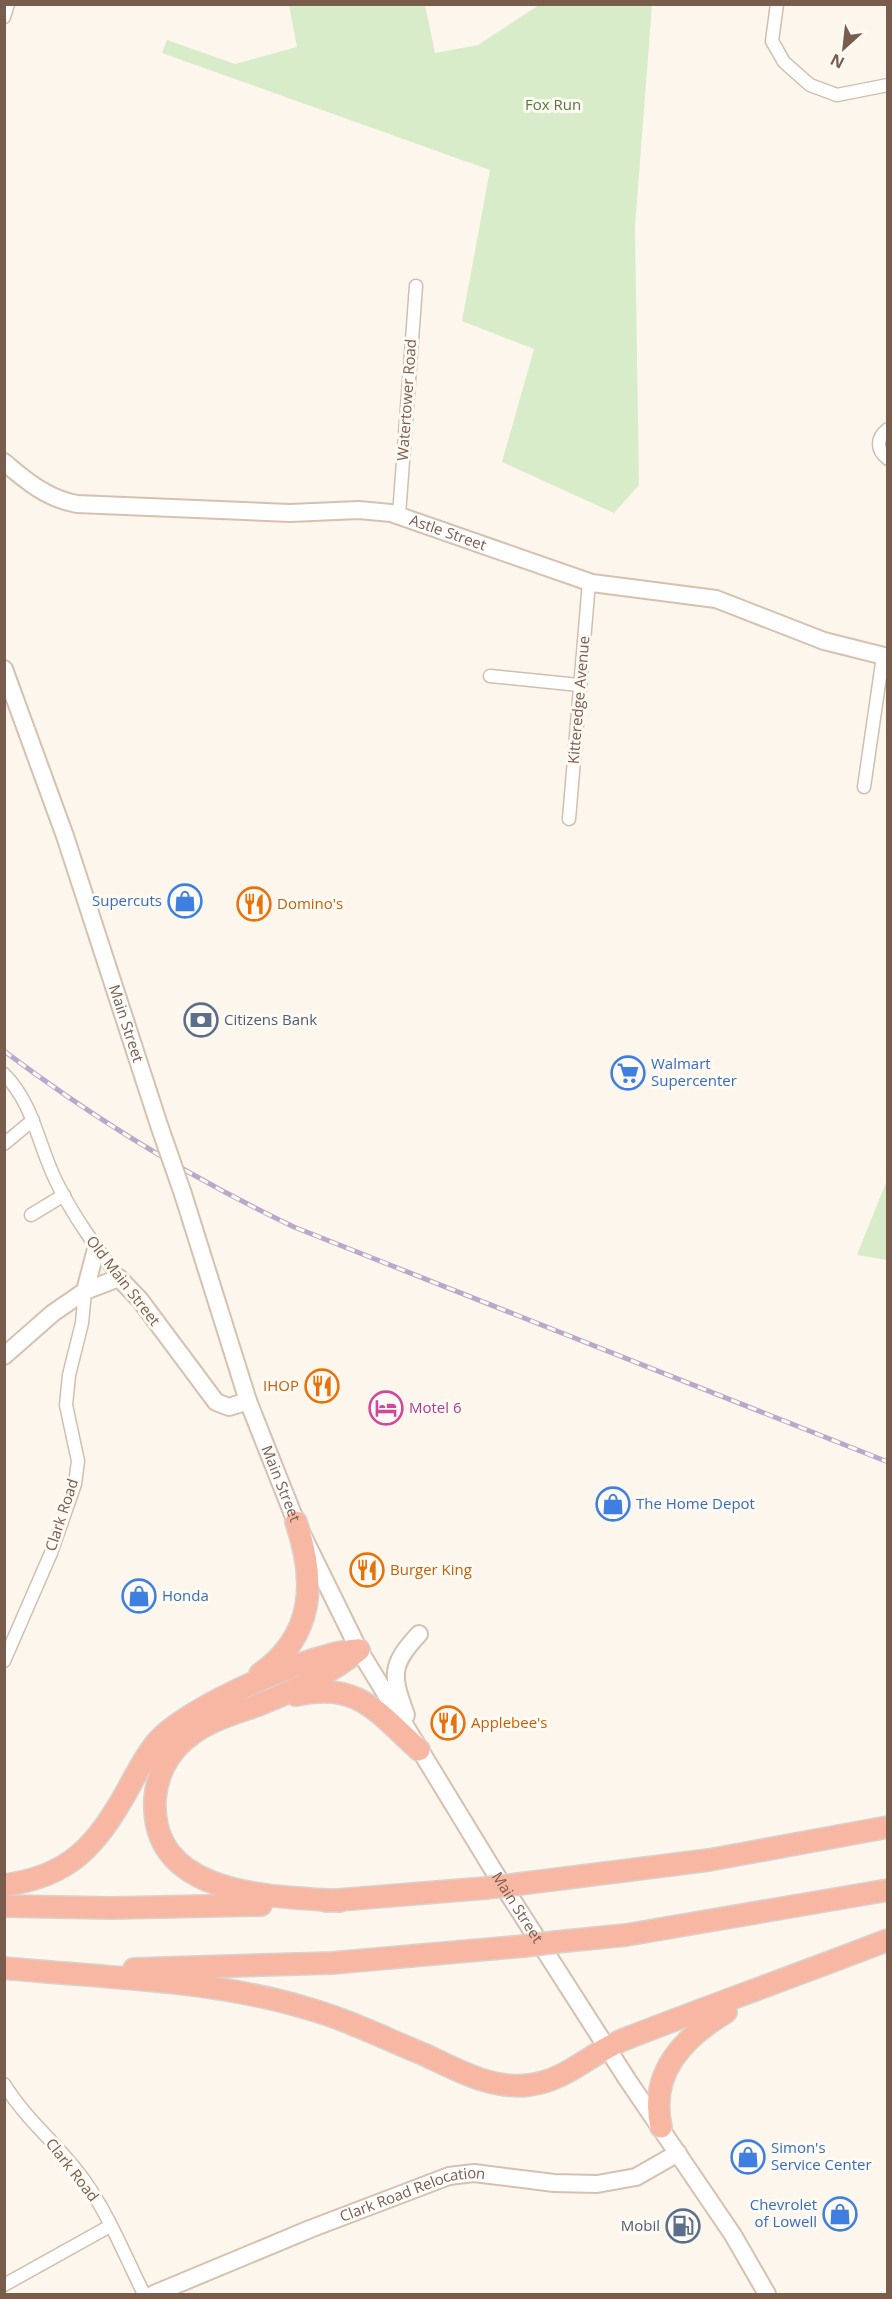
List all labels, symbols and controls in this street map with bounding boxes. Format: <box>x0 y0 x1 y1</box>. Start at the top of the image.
north arrow <box>814 18 874 78</box>
text: N <box>826 49 848 74</box>
park label: Fox Run <box>525 94 581 114</box>
street label: Watertower Road <box>392 338 420 462</box>
street label: Astle Street <box>407 509 489 555</box>
street label: Kitteredge Avenue <box>562 635 594 765</box>
shop icon: Supercuts <box>167 883 203 919</box>
restaurant icon: Domino's <box>236 886 272 922</box>
place label: Supercuts <box>92 890 162 910</box>
place label: Domino's <box>277 893 343 913</box>
street label: Main Street <box>105 982 149 1065</box>
bank icon: Citizens Bank <box>183 1002 219 1038</box>
place label: Citizens Bank <box>224 1009 317 1029</box>
place label: Walmart Supercenter <box>651 1053 737 1090</box>
supermarket icon: Walmart Supercenter <box>610 1055 646 1091</box>
street label: Old Main Street <box>82 1231 165 1330</box>
restaurant icon: IHOP <box>304 1368 340 1404</box>
place label: IHOP <box>263 1375 299 1395</box>
hotel icon: Motel 6 <box>368 1390 404 1426</box>
place label: Motel 6 <box>409 1397 462 1417</box>
street label: Main Street <box>258 1442 306 1525</box>
street label: Clark Road <box>40 1476 82 1554</box>
shop icon: The Home Depot <box>595 1486 631 1522</box>
place label: The Home Depot <box>636 1493 755 1513</box>
restaurant icon: Burger King <box>349 1552 385 1588</box>
place label: Burger King <box>390 1559 472 1579</box>
shop icon: Honda <box>121 1578 157 1614</box>
place label: Honda <box>162 1585 209 1605</box>
restaurant icon: Applebee's <box>430 1705 466 1741</box>
place label: Applebee's <box>471 1712 548 1732</box>
street label: Main Street <box>488 1868 548 1946</box>
street label: Clark Road <box>42 2134 104 2205</box>
place label: Simon's Service Center <box>771 2137 872 2174</box>
shop icon: Simon's Service Center <box>730 2139 766 2175</box>
street label: Clark Road Relocation <box>337 2162 487 2226</box>
place label: Chevrolet of Lowell <box>750 2194 817 2231</box>
shop icon: Chevrolet of Lowell <box>822 2196 858 2232</box>
fuel station icon: Mobil <box>665 2208 701 2244</box>
place label: Mobil <box>621 2215 660 2235</box>

